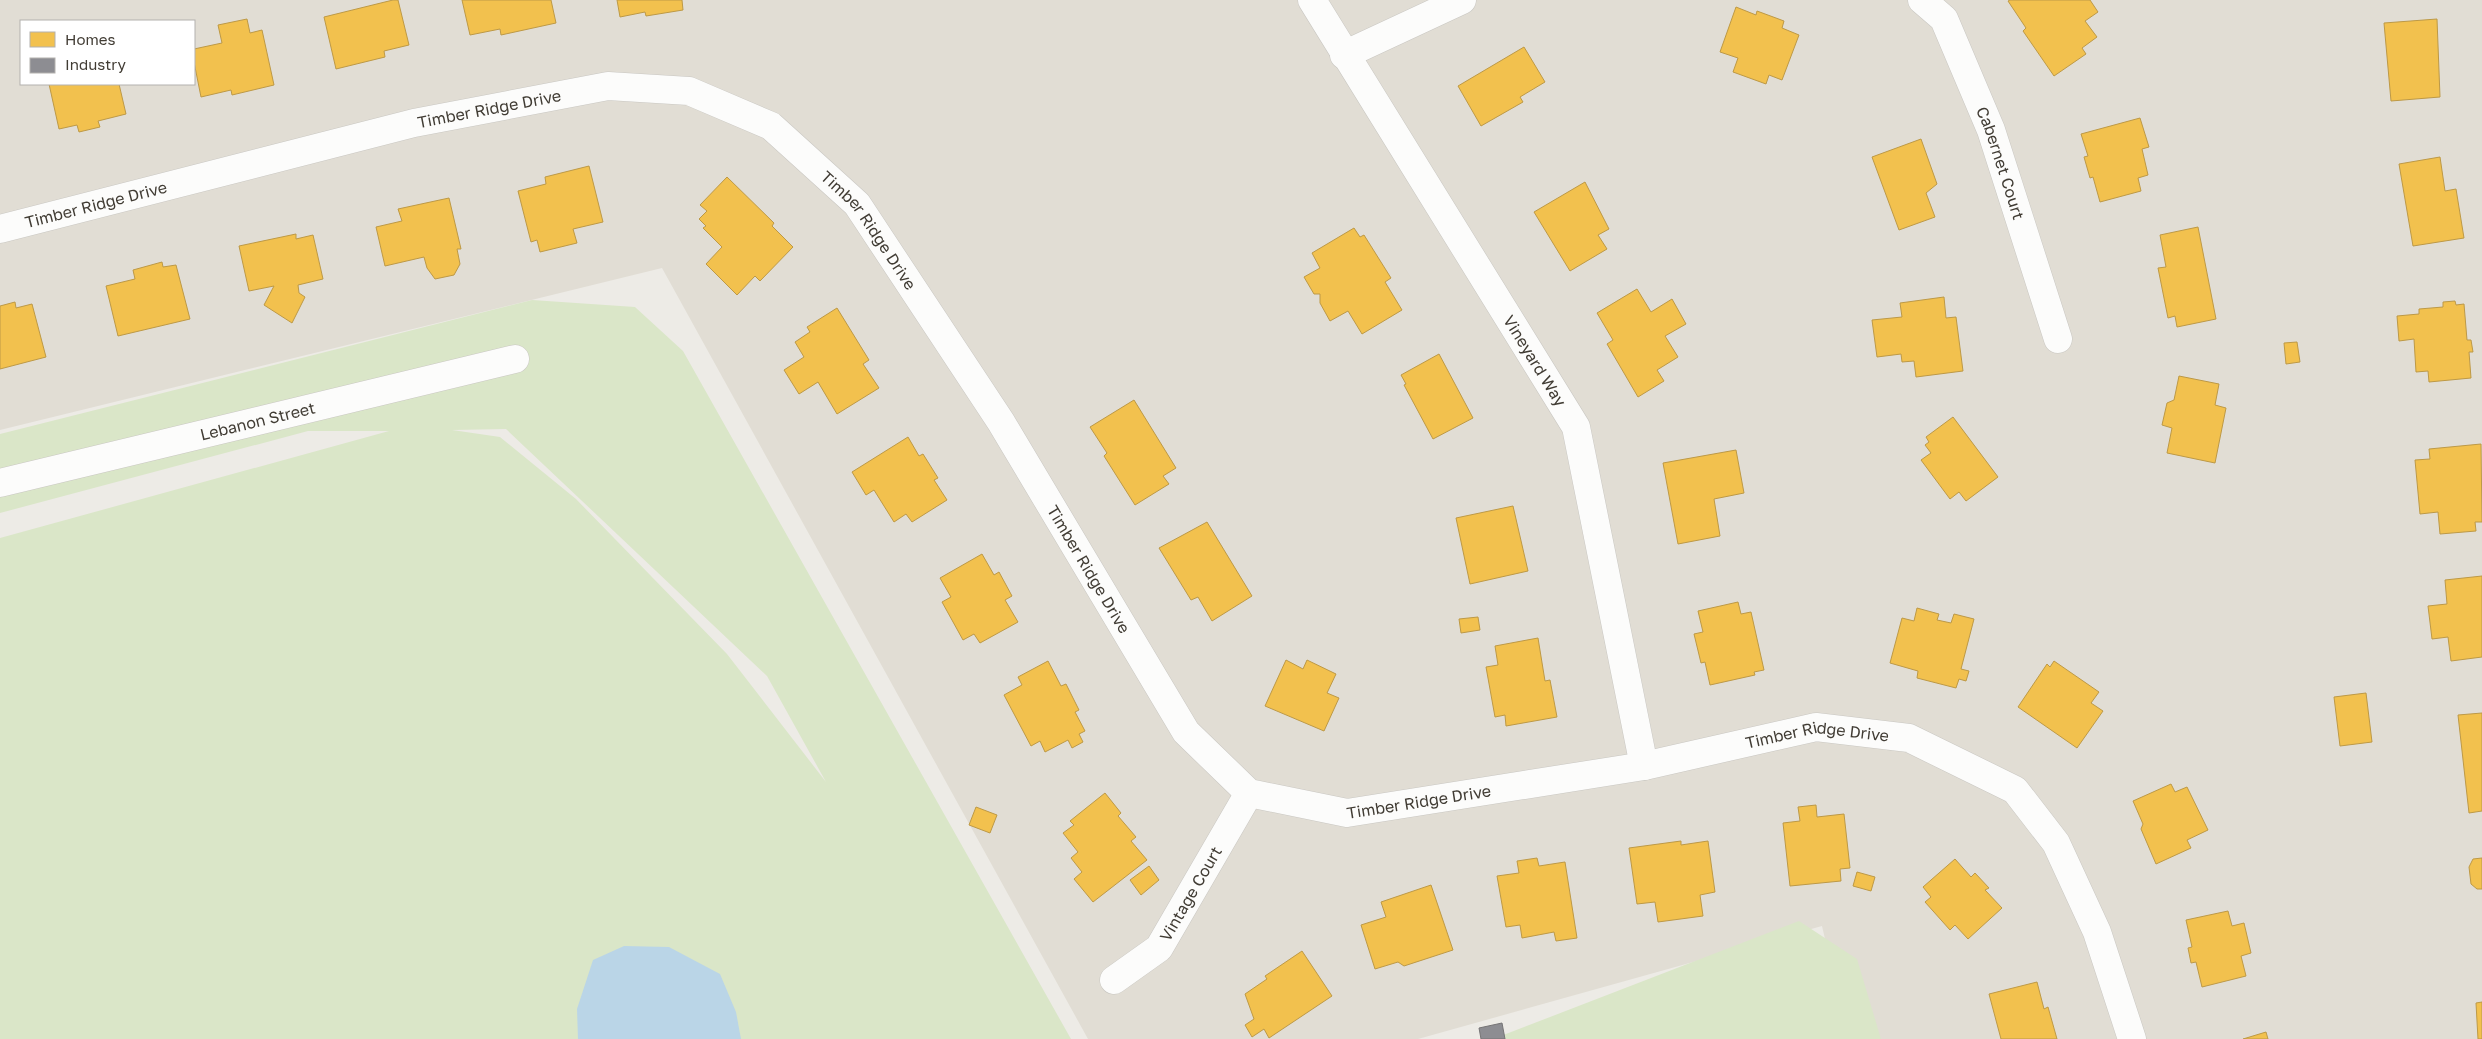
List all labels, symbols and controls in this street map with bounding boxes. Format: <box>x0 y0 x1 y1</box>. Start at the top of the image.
legend <box>20 20 195 85</box>
text: Homes <box>65 30 115 48</box>
text: Industry <box>65 55 126 73</box>
street label: Timber Ridge Drive <box>416 85 563 132</box>
street label: Cabernet Court <box>1972 103 2029 222</box>
street label: Timber Ridge Drive <box>817 166 921 293</box>
street label: Timber Ridge Drive <box>23 177 169 232</box>
street label: Vineyard Way <box>1499 311 1571 410</box>
street label: Lebanon Street <box>198 397 317 444</box>
street label: Timber Ridge Drive <box>1043 502 1135 637</box>
street label: Timber Ridge Drive <box>1743 717 1890 753</box>
street label: Timber Ridge Drive <box>1345 780 1492 823</box>
street label: Vintage Court <box>1155 843 1226 945</box>

